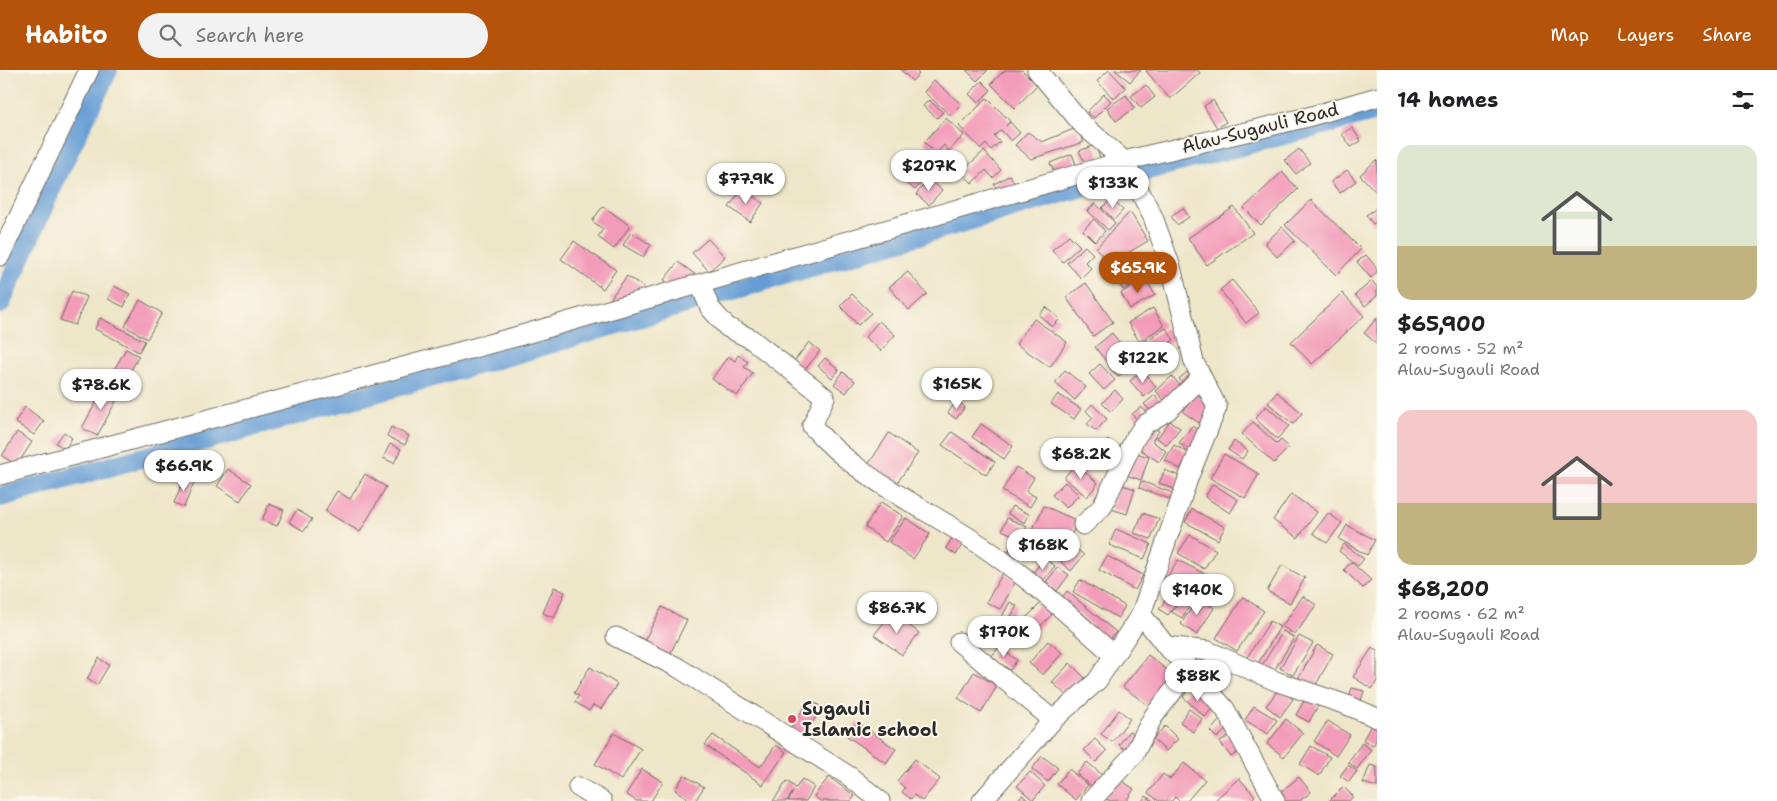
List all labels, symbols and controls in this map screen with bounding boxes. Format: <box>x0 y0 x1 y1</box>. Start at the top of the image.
search box <box>138 13 488 58</box>
text: Habito <box>25 19 108 51</box>
icon: search <box>156 21 184 49</box>
text: Search here <box>196 23 304 48</box>
text: Map <box>1551 23 1589 47</box>
text: Layers <box>1617 23 1674 47</box>
text: Share <box>1702 23 1752 47</box>
text: 14 homes <box>1397 86 1498 114</box>
icon: filters <box>1729 86 1757 114</box>
street label: Alau-Sugauli Road <box>1179 97 1341 159</box>
pin: $207K <box>894 150 964 192</box>
text: $207K <box>902 155 956 176</box>
pin: $77.9K <box>705 162 787 205</box>
pin: $133K <box>1078 166 1148 209</box>
text: $77.9K <box>718 168 774 189</box>
text: $133K <box>1088 172 1138 193</box>
icon: home <box>1532 178 1622 268</box>
pin: $65.9K <box>1097 252 1179 294</box>
text: $65.9K <box>1110 257 1166 278</box>
text: $65,900 <box>1397 310 1485 338</box>
text: 2 rooms · 52 m² <box>1397 338 1524 359</box>
pin: $122K <box>1108 342 1178 384</box>
text: $122K <box>1118 347 1168 368</box>
text: Alau-Sugauli Road <box>1397 359 1540 380</box>
pin: $78.6K <box>60 368 142 411</box>
pin: $165K <box>922 368 992 410</box>
text: $165K <box>932 373 982 394</box>
text: $78.6K <box>72 374 130 395</box>
pin: $68.2K <box>1040 438 1122 480</box>
text: $68.2K <box>1051 443 1111 464</box>
icon: home <box>1532 443 1622 533</box>
pin: $66.9K <box>143 450 225 492</box>
text: $66.9K <box>155 455 213 476</box>
pin: $168K <box>1008 528 1078 571</box>
text: $168K <box>1018 534 1068 555</box>
pin: $140K <box>1162 574 1232 616</box>
text: $68,200 <box>1397 575 1489 603</box>
text: $140K <box>1172 579 1222 600</box>
pin: $86.7K <box>856 592 938 634</box>
text: $86.7K <box>868 597 926 618</box>
text: 2 rooms · 62 m² <box>1397 603 1525 624</box>
pin: $170K <box>969 616 1039 658</box>
text: $170K <box>979 621 1029 642</box>
text: Alau-Sugauli Road <box>1397 624 1540 645</box>
pin: $88K <box>1168 660 1228 702</box>
text: $88K <box>1176 665 1220 686</box>
place label: Sugauli Islamic school <box>802 697 938 742</box>
marker: Sugauli Islamic school <box>786 713 798 725</box>

